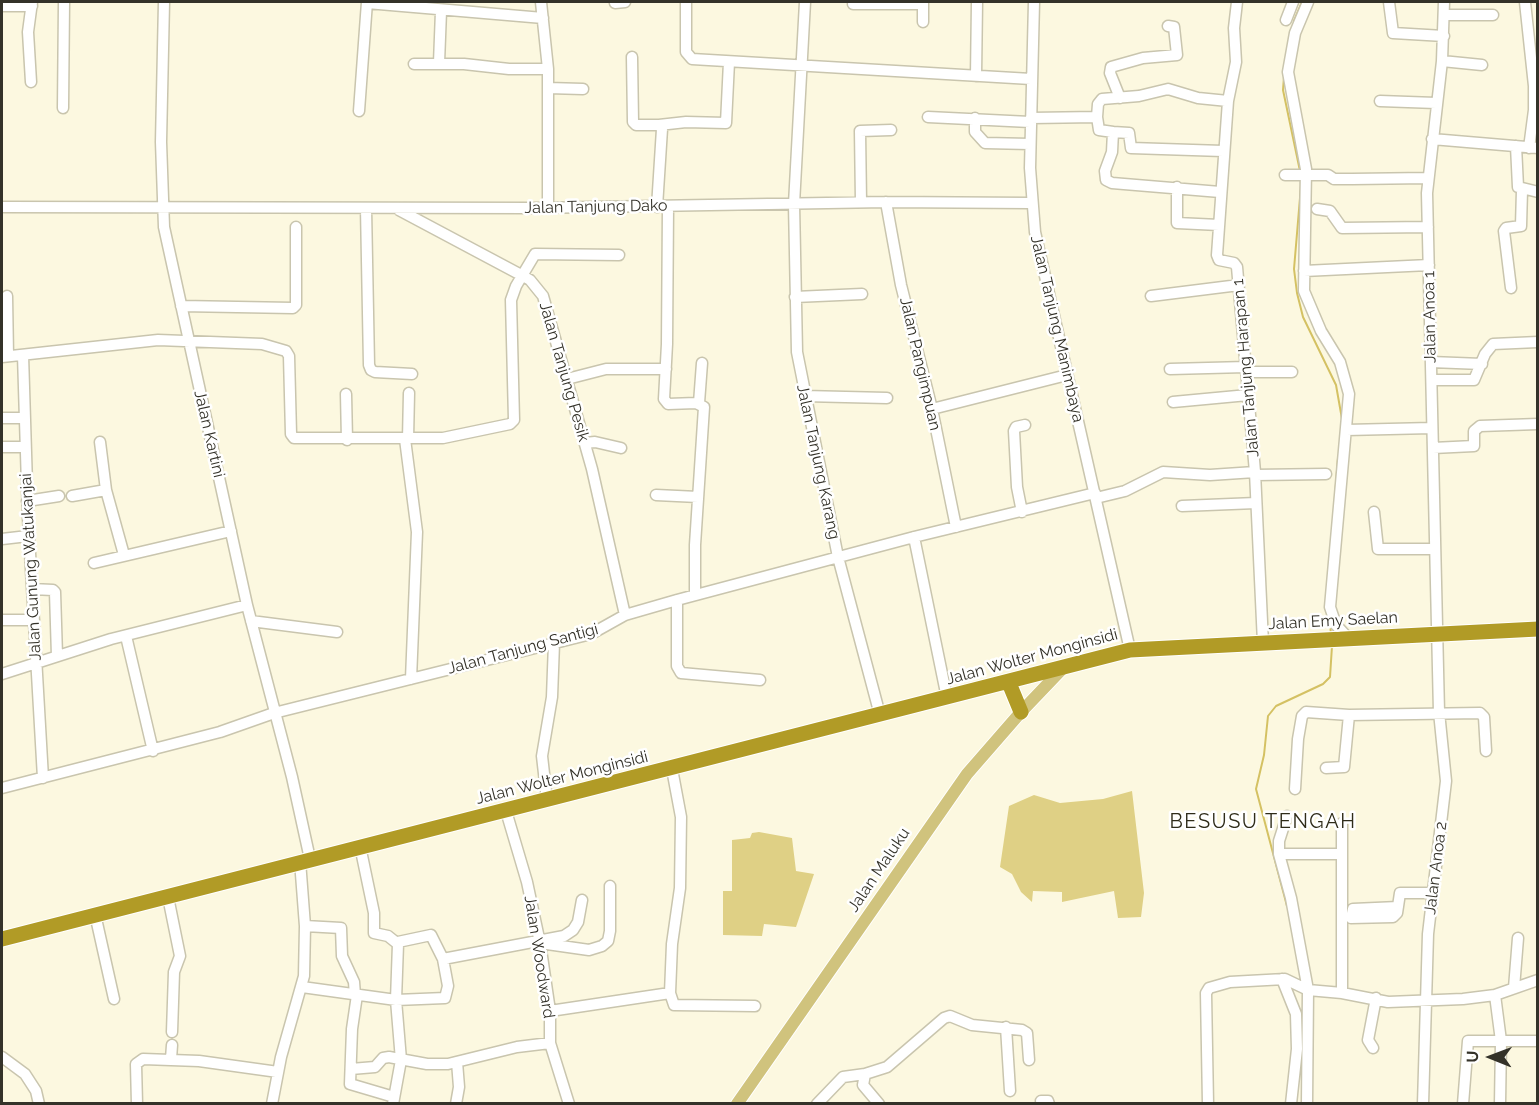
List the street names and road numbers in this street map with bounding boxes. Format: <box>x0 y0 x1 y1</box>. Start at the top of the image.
street label: Jalan Tanjung Dako <box>524 196 668 218</box>
street label: Jalan Tanjung Manimbaya <box>1026 234 1088 424</box>
street label: Jalan Anoa 1 <box>1420 271 1440 363</box>
street label: Jalan Tanjung Harapan 1 <box>1229 278 1263 458</box>
street label: Jalan Pangimpuan <box>895 295 945 433</box>
street label: Jalan Tanjung Pesik <box>535 300 593 444</box>
street label: Jalan Tanjung Karang <box>792 383 844 541</box>
street label: Jalan Kartini <box>190 388 228 480</box>
street label: Jalan Gunung Watukanjai <box>17 473 45 661</box>
street label: Jalan Emy Saelan <box>1268 608 1398 634</box>
street label: Jalan Tanjung Santigi <box>446 620 600 678</box>
street label: Jalan Wolter Monginsidi <box>944 625 1120 689</box>
street label: Jalan Wolter Monginsidi <box>474 747 650 809</box>
street label: Jalan Anoa 2 <box>1421 820 1451 916</box>
street label: Jalan Maluku <box>844 824 914 916</box>
street label: Jalan Woodward <box>520 894 558 1020</box>

